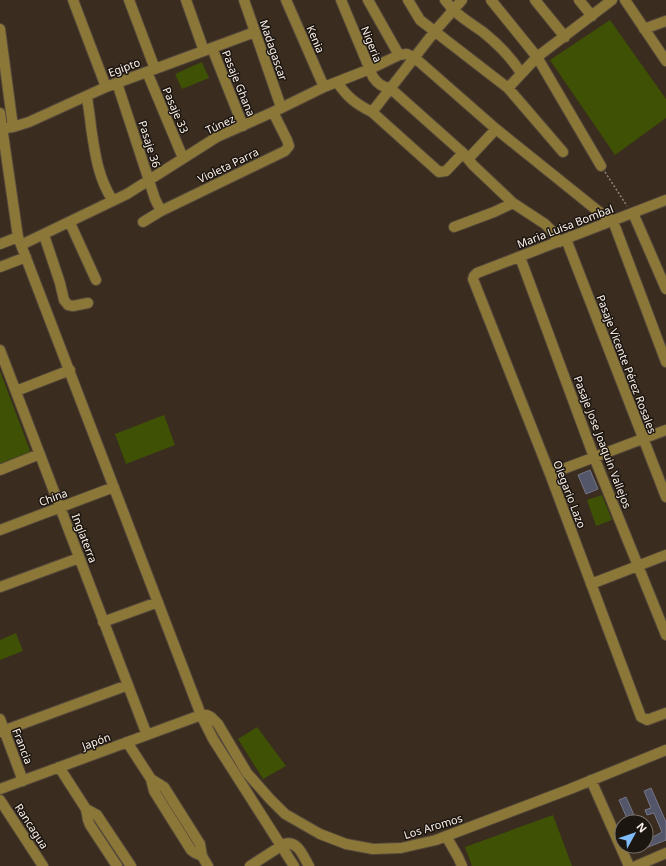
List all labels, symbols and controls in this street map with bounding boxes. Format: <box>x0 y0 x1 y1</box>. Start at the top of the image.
street label: Madagascar <box>257 18 292 83</box>
street label: Kenia <box>303 23 329 55</box>
street label: Nigeria <box>358 24 386 64</box>
street label: Pasaje Ghana <box>219 48 259 118</box>
street label: Egipto <box>106 54 142 80</box>
street label: Pasaje 33 <box>160 85 192 135</box>
street label: Túnez <box>203 111 237 137</box>
street label: Pasaje 36 <box>135 118 165 170</box>
street label: Violeta Parra <box>195 144 261 186</box>
street label: Maria Luisa Bombal <box>515 201 615 251</box>
street label: Pasaje Vicente Pérez Rosales <box>594 292 660 436</box>
street label: Pasaje Jose Joaquin Vallejos <box>571 373 635 511</box>
street label: Olegario Lazo <box>550 458 590 530</box>
street label: China <box>37 485 69 509</box>
street label: Inglaterra <box>69 511 101 565</box>
street label: Francia <box>9 726 37 766</box>
street label: Japón <box>79 729 112 753</box>
street label: Rancagua <box>12 801 52 851</box>
street label: Los Aromos <box>402 810 464 842</box>
north arrow <box>614 814 654 854</box>
text: N <box>633 819 651 836</box>

